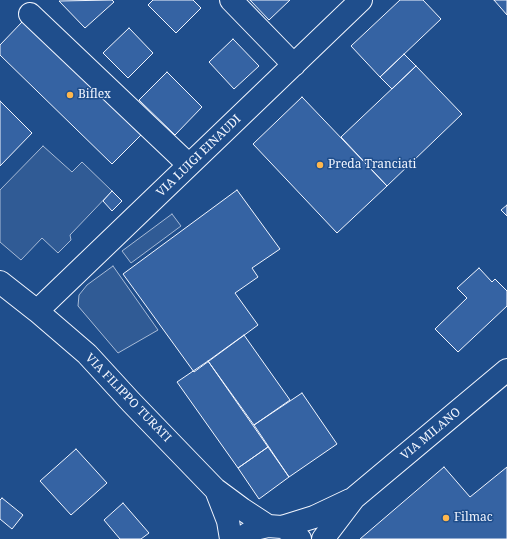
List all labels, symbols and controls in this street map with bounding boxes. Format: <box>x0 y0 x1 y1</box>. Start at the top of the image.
place label: Biflex <box>78 88 111 102</box>
marker: Biflex <box>65 90 75 100</box>
street label: VIA LUIGI EINAUDI <box>154 112 244 200</box>
place label: Preda Tranciati <box>328 158 416 172</box>
marker: Preda Tranciati <box>315 160 325 170</box>
street label: VIA FILIPPO TURATI <box>82 351 174 445</box>
street label: VIA MILANO <box>398 405 464 463</box>
place label: Filmac <box>454 511 493 525</box>
marker: Filmac <box>441 513 451 523</box>

